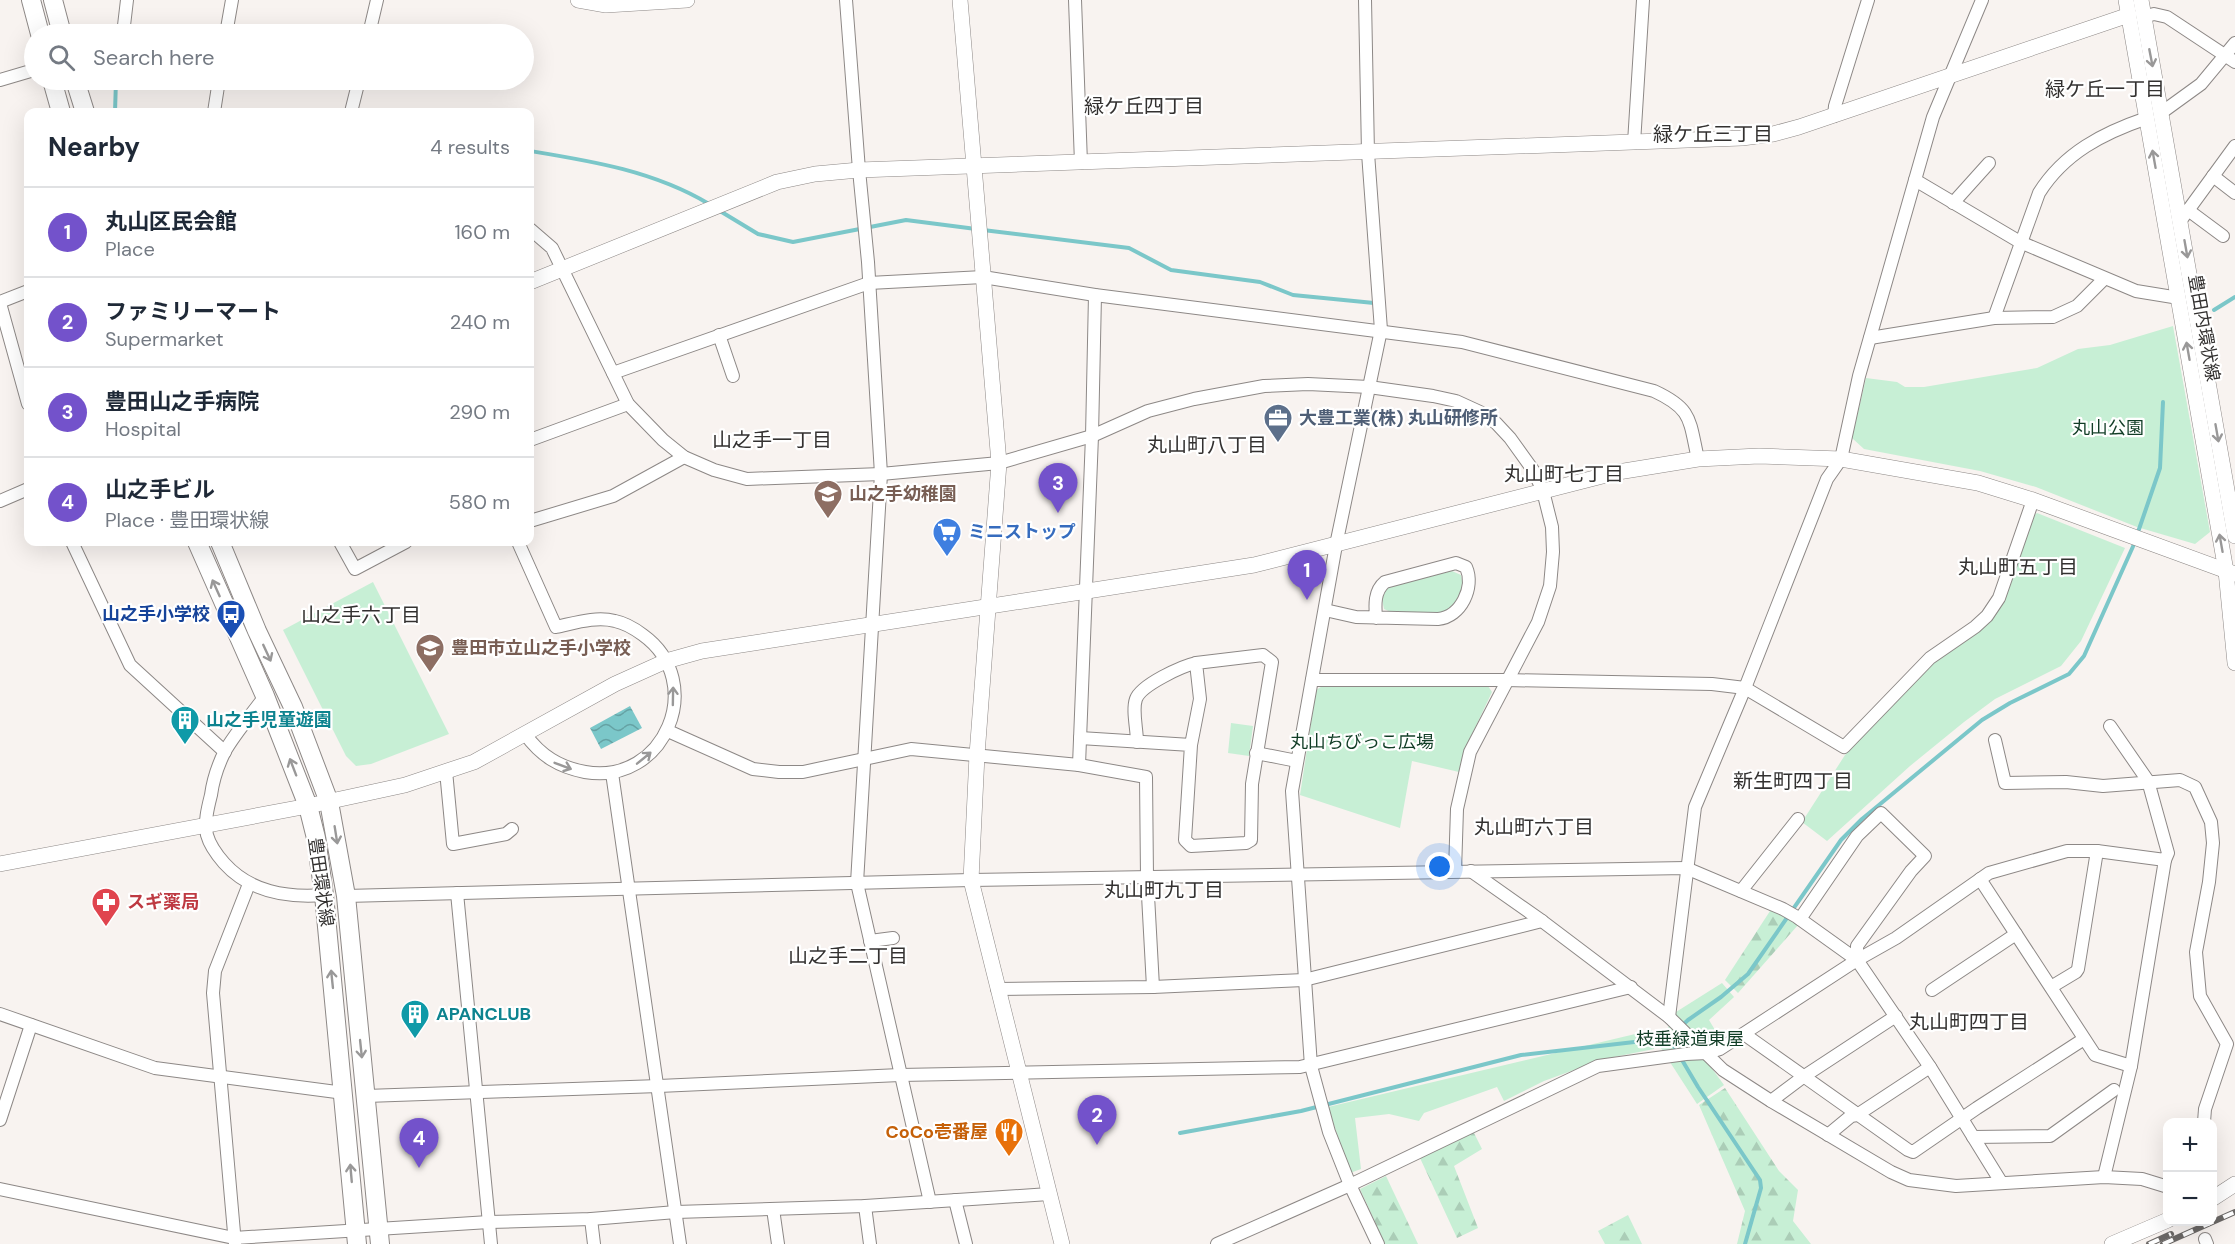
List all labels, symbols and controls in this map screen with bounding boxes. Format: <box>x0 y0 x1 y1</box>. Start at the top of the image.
search box <box>24 24 534 90</box>
icon: search <box>45 41 78 74</box>
text: Search here <box>93 43 214 72</box>
one-way arrow <box>2146 47 2157 67</box>
district label: 緑ケ丘一丁目 <box>2045 76 2165 102</box>
district label: 緑ケ丘四丁目 <box>1084 93 1204 119</box>
district label: 緑ケ丘三丁目 <box>1653 121 1773 147</box>
text: Nearby <box>48 130 140 164</box>
text: 4 results <box>430 134 510 160</box>
one-way arrow <box>2148 149 2159 169</box>
text: 丸山区民会館 <box>105 207 237 236</box>
text: 1 <box>64 219 71 245</box>
text: 160 m <box>454 219 510 245</box>
text: Place <box>105 236 155 262</box>
one-way arrow <box>2181 239 2192 259</box>
street label: 豊田内環状線 <box>2183 273 2225 383</box>
text: ファミリーマート <box>105 297 281 326</box>
text: 2 <box>62 309 73 335</box>
text: 240 m <box>450 309 510 335</box>
text: Supermarket <box>105 326 224 352</box>
one-way arrow <box>2182 341 2193 361</box>
text: 豊田山之手病院 <box>105 387 259 416</box>
text: 3 <box>61 399 74 425</box>
text: 290 m <box>449 399 510 425</box>
office icon: 大豊工業(株) 丸山研修所 <box>1262 402 1294 444</box>
place label: 大豊工業(株) 丸山研修所 <box>1299 406 1498 430</box>
text: Hospital <box>105 416 181 442</box>
park label: 丸山公園 <box>2072 416 2144 440</box>
one-way arrow <box>2212 423 2223 443</box>
district label: 山之手一丁目 <box>712 427 832 453</box>
district label: 丸山町八丁目 <box>1147 432 1267 458</box>
district label: 丸山町七丁目 <box>1504 461 1624 487</box>
pin: 3 <box>1038 464 1078 513</box>
text: 山之手ビル <box>105 475 215 504</box>
school or university icon: 山之手幼稚園 <box>812 478 844 520</box>
place label: 山之手幼稚園 <box>849 482 957 506</box>
text: 4 <box>61 489 74 515</box>
text: 580 m <box>449 489 510 515</box>
text: Place · 豊田環状線 <box>105 507 269 533</box>
supermarket icon: ミニストップ <box>931 516 963 558</box>
place label: ミニストップ <box>968 520 1076 544</box>
one-way arrow <box>2215 533 2226 553</box>
pin: 1 <box>1288 550 1326 600</box>
district label: 丸山町五丁目 <box>1958 554 2078 580</box>
one-way arrow <box>210 580 222 598</box>
bus stop icon: 山之手小学校 <box>215 598 247 640</box>
place label: 山之手小学校 <box>102 602 210 626</box>
district label: 山之手六丁目 <box>301 602 421 628</box>
school or university icon: 豊田市立山之手小学校 <box>414 632 446 674</box>
place label: 豊田市立山之手小学校 <box>451 636 631 660</box>
one-way arrow <box>262 644 274 662</box>
one-way arrow <box>667 686 679 706</box>
building icon: 山之手児童遊園 <box>169 704 201 746</box>
place label: 山之手児童遊園 <box>206 708 332 732</box>
park label: 丸山ちびっこ広場 <box>1290 730 1434 754</box>
one-way arrow <box>636 751 652 764</box>
one-way arrow <box>287 759 298 777</box>
one-way arrow <box>553 761 572 772</box>
district label: 新生町四丁目 <box>1733 768 1853 794</box>
district label: 丸山町六丁目 <box>1474 814 1594 840</box>
one-way arrow <box>330 825 341 844</box>
street label: 豊田環状線 <box>303 836 339 928</box>
your location <box>1425 852 1454 881</box>
district label: 丸山町九丁目 <box>1104 877 1224 903</box>
pharmacy icon: スギ薬局 <box>90 886 122 928</box>
place label: スギ薬局 <box>127 890 199 914</box>
district label: 山之手二丁目 <box>788 943 908 969</box>
one-way arrow <box>326 969 337 989</box>
building icon: APANCLUB <box>399 998 431 1040</box>
place label: APANCLUB <box>436 1002 531 1026</box>
district label: 丸山町四丁目 <box>1909 1009 2029 1035</box>
park label: 枝垂緑道東屋 <box>1636 1027 1744 1051</box>
one-way arrow <box>356 1039 367 1059</box>
pin: 2 <box>1078 1096 1116 1145</box>
restaurant icon: CoCo壱番屋 <box>993 1116 1025 1158</box>
pin: 4 <box>400 1118 438 1168</box>
map controls <box>2163 1118 2217 1226</box>
button: + <box>2163 1118 2217 1172</box>
place label: CoCo壱番屋 <box>885 1120 988 1144</box>
one-way arrow <box>345 1163 356 1183</box>
button: − <box>2163 1172 2217 1226</box>

